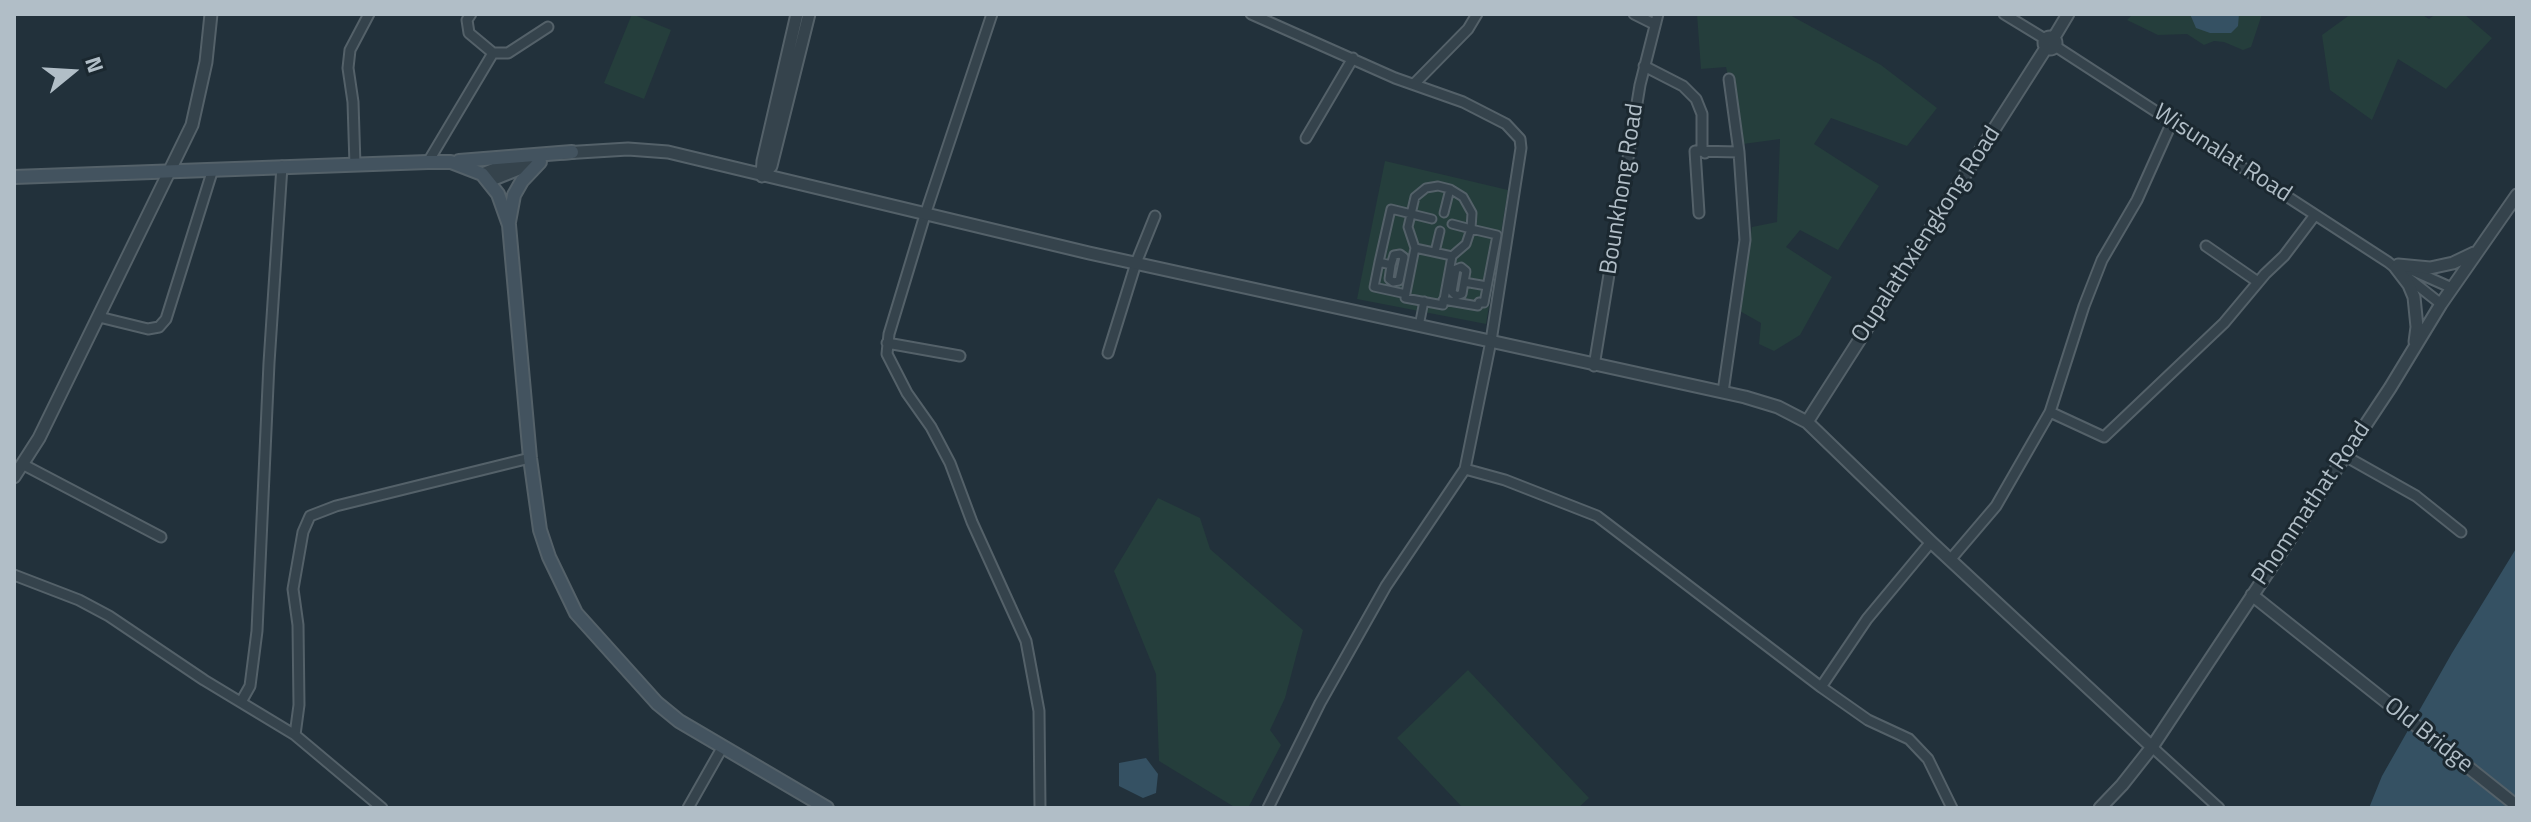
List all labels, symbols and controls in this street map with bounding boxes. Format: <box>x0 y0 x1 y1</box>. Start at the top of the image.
north arrow <box>32 32 112 112</box>
text: N <box>76 52 113 77</box>
street label: Wisunalat Road <box>2148 99 2296 209</box>
street label: Bounkhong Road <box>1595 102 1651 276</box>
street label: Oupalathxiengkong Road <box>1846 122 2008 348</box>
street label: Phommathat Road <box>2247 417 2377 591</box>
street label: Old Bridge <box>2378 692 2478 780</box>

